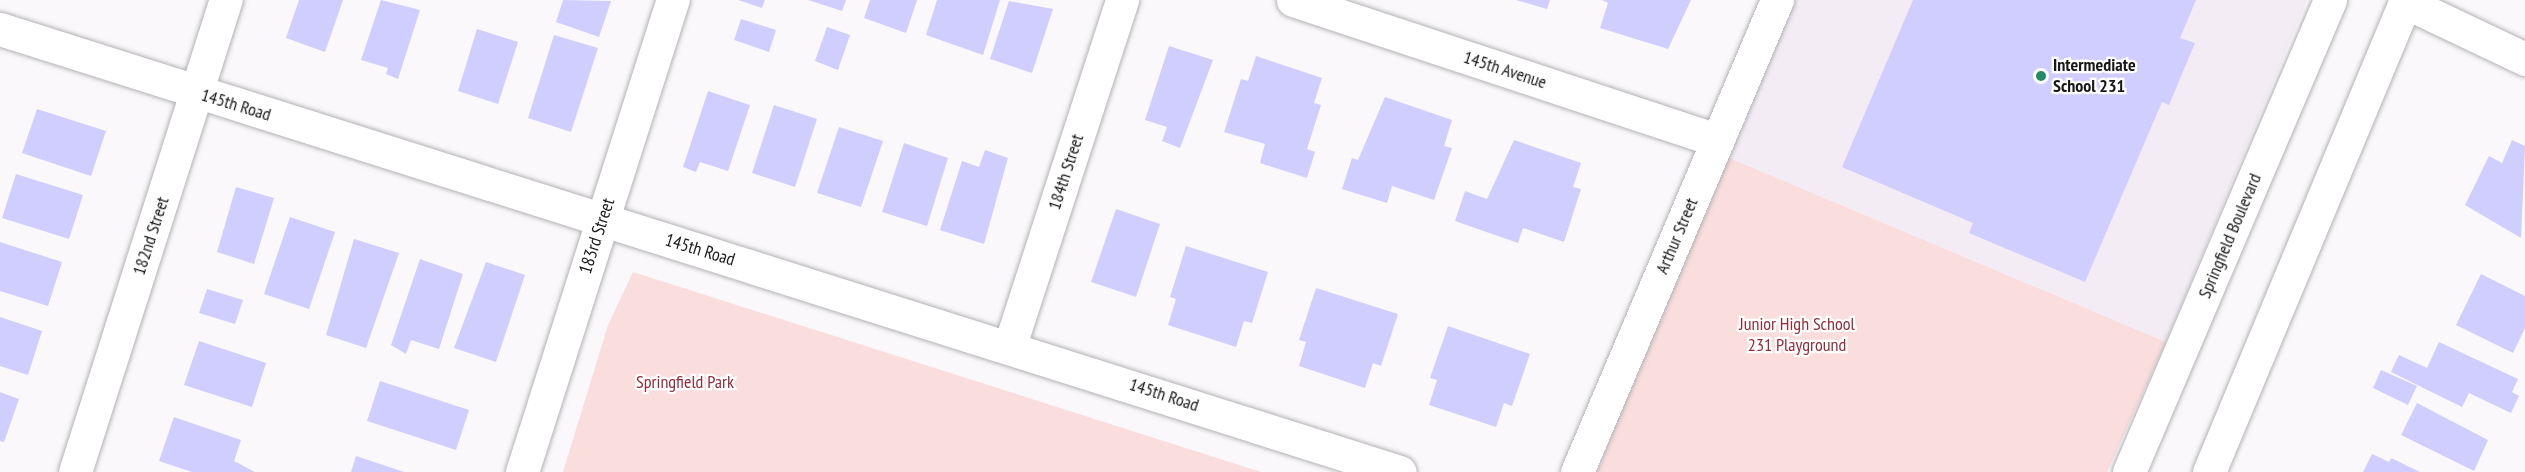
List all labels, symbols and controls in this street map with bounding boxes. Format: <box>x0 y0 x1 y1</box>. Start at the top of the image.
street label: 145th Avenue <box>1461 46 1549 94</box>
place label: Intermediate School 231 <box>2053 55 2136 98</box>
marker: Intermediate School 231 <box>2034 69 2048 83</box>
street label: 145th Road <box>199 84 273 126</box>
street label: 184th Street <box>1044 131 1088 213</box>
street label: Springfield Boulevard <box>2194 170 2266 302</box>
street label: 182nd Street <box>128 194 174 278</box>
street label: Arthur Street <box>1651 195 1703 277</box>
street label: 183rd Street <box>575 196 619 276</box>
street label: 145th Road <box>663 229 737 271</box>
park label: Junior High School 231 Playground <box>1739 314 1855 356</box>
park label: Springfield Park <box>636 371 734 393</box>
street label: 145th Road <box>1127 374 1201 416</box>

